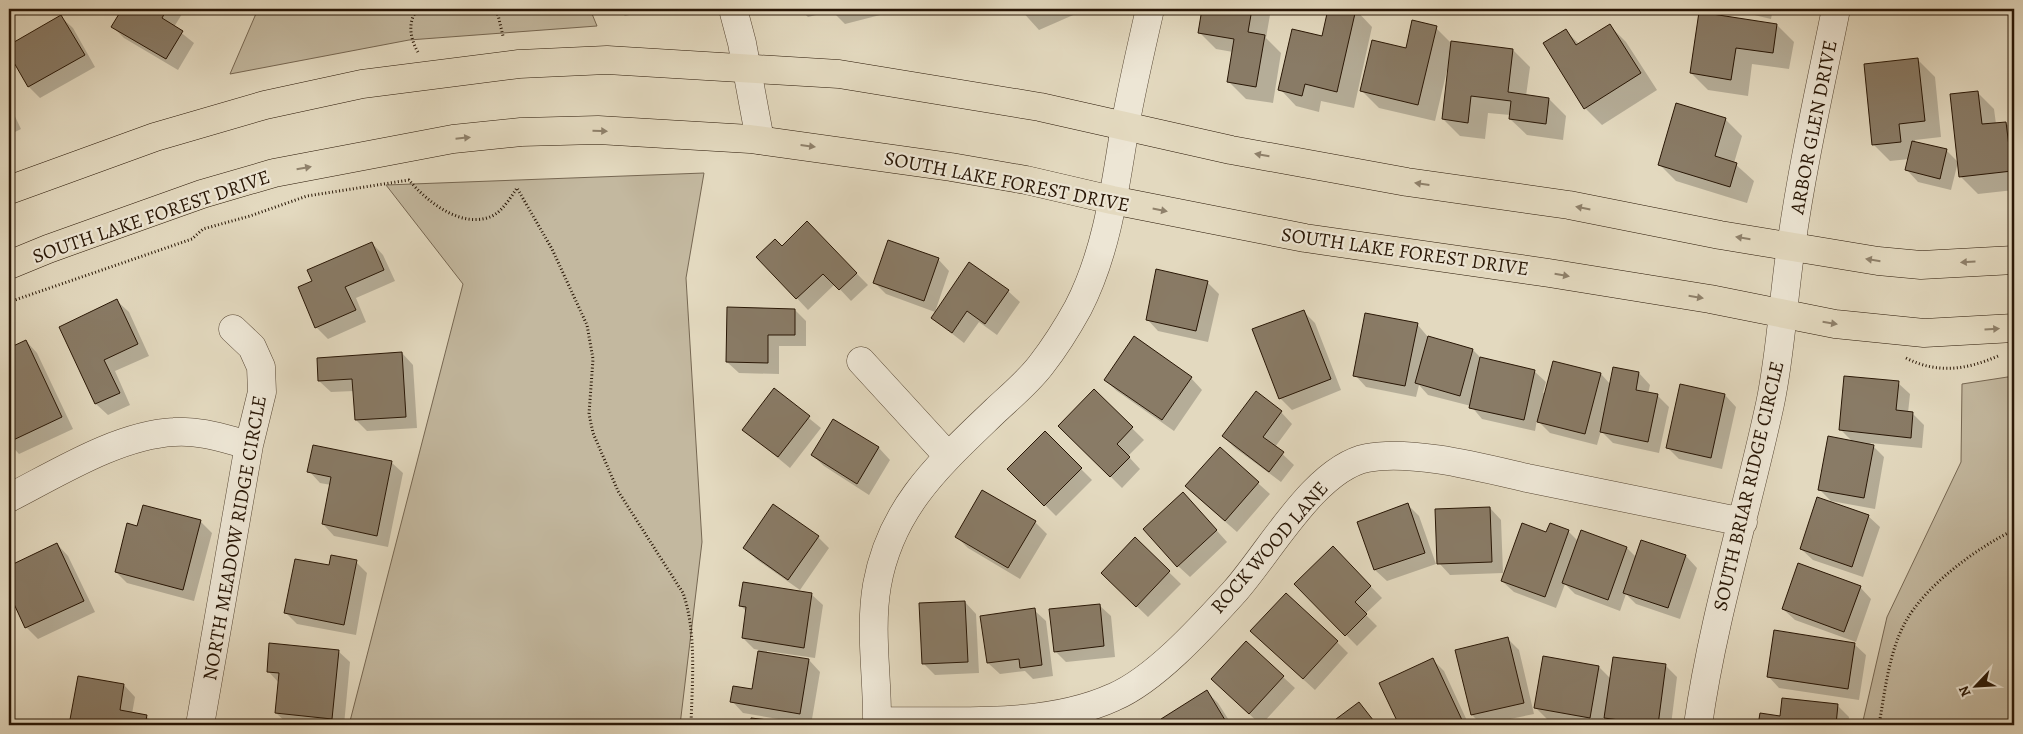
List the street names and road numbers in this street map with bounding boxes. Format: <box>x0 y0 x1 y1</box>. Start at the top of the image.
street label: ARBOR GLEN DRIVE <box>1783 38 1844 217</box>
street label: SOUTH LAKE FOREST DRIVE <box>882 144 1132 219</box>
street label: SOUTH LAKE FOREST DRIVE <box>29 163 274 270</box>
street label: SOUTH LAKE FOREST DRIVE <box>1279 221 1530 282</box>
street label: SOUTH BRIAR RIDGE CIRCLE <box>1707 359 1790 614</box>
street label: NORTH MEADOW RIDGE CIRCLE <box>196 393 273 683</box>
street label: ROCK WOOD LANE <box>1204 475 1334 619</box>

